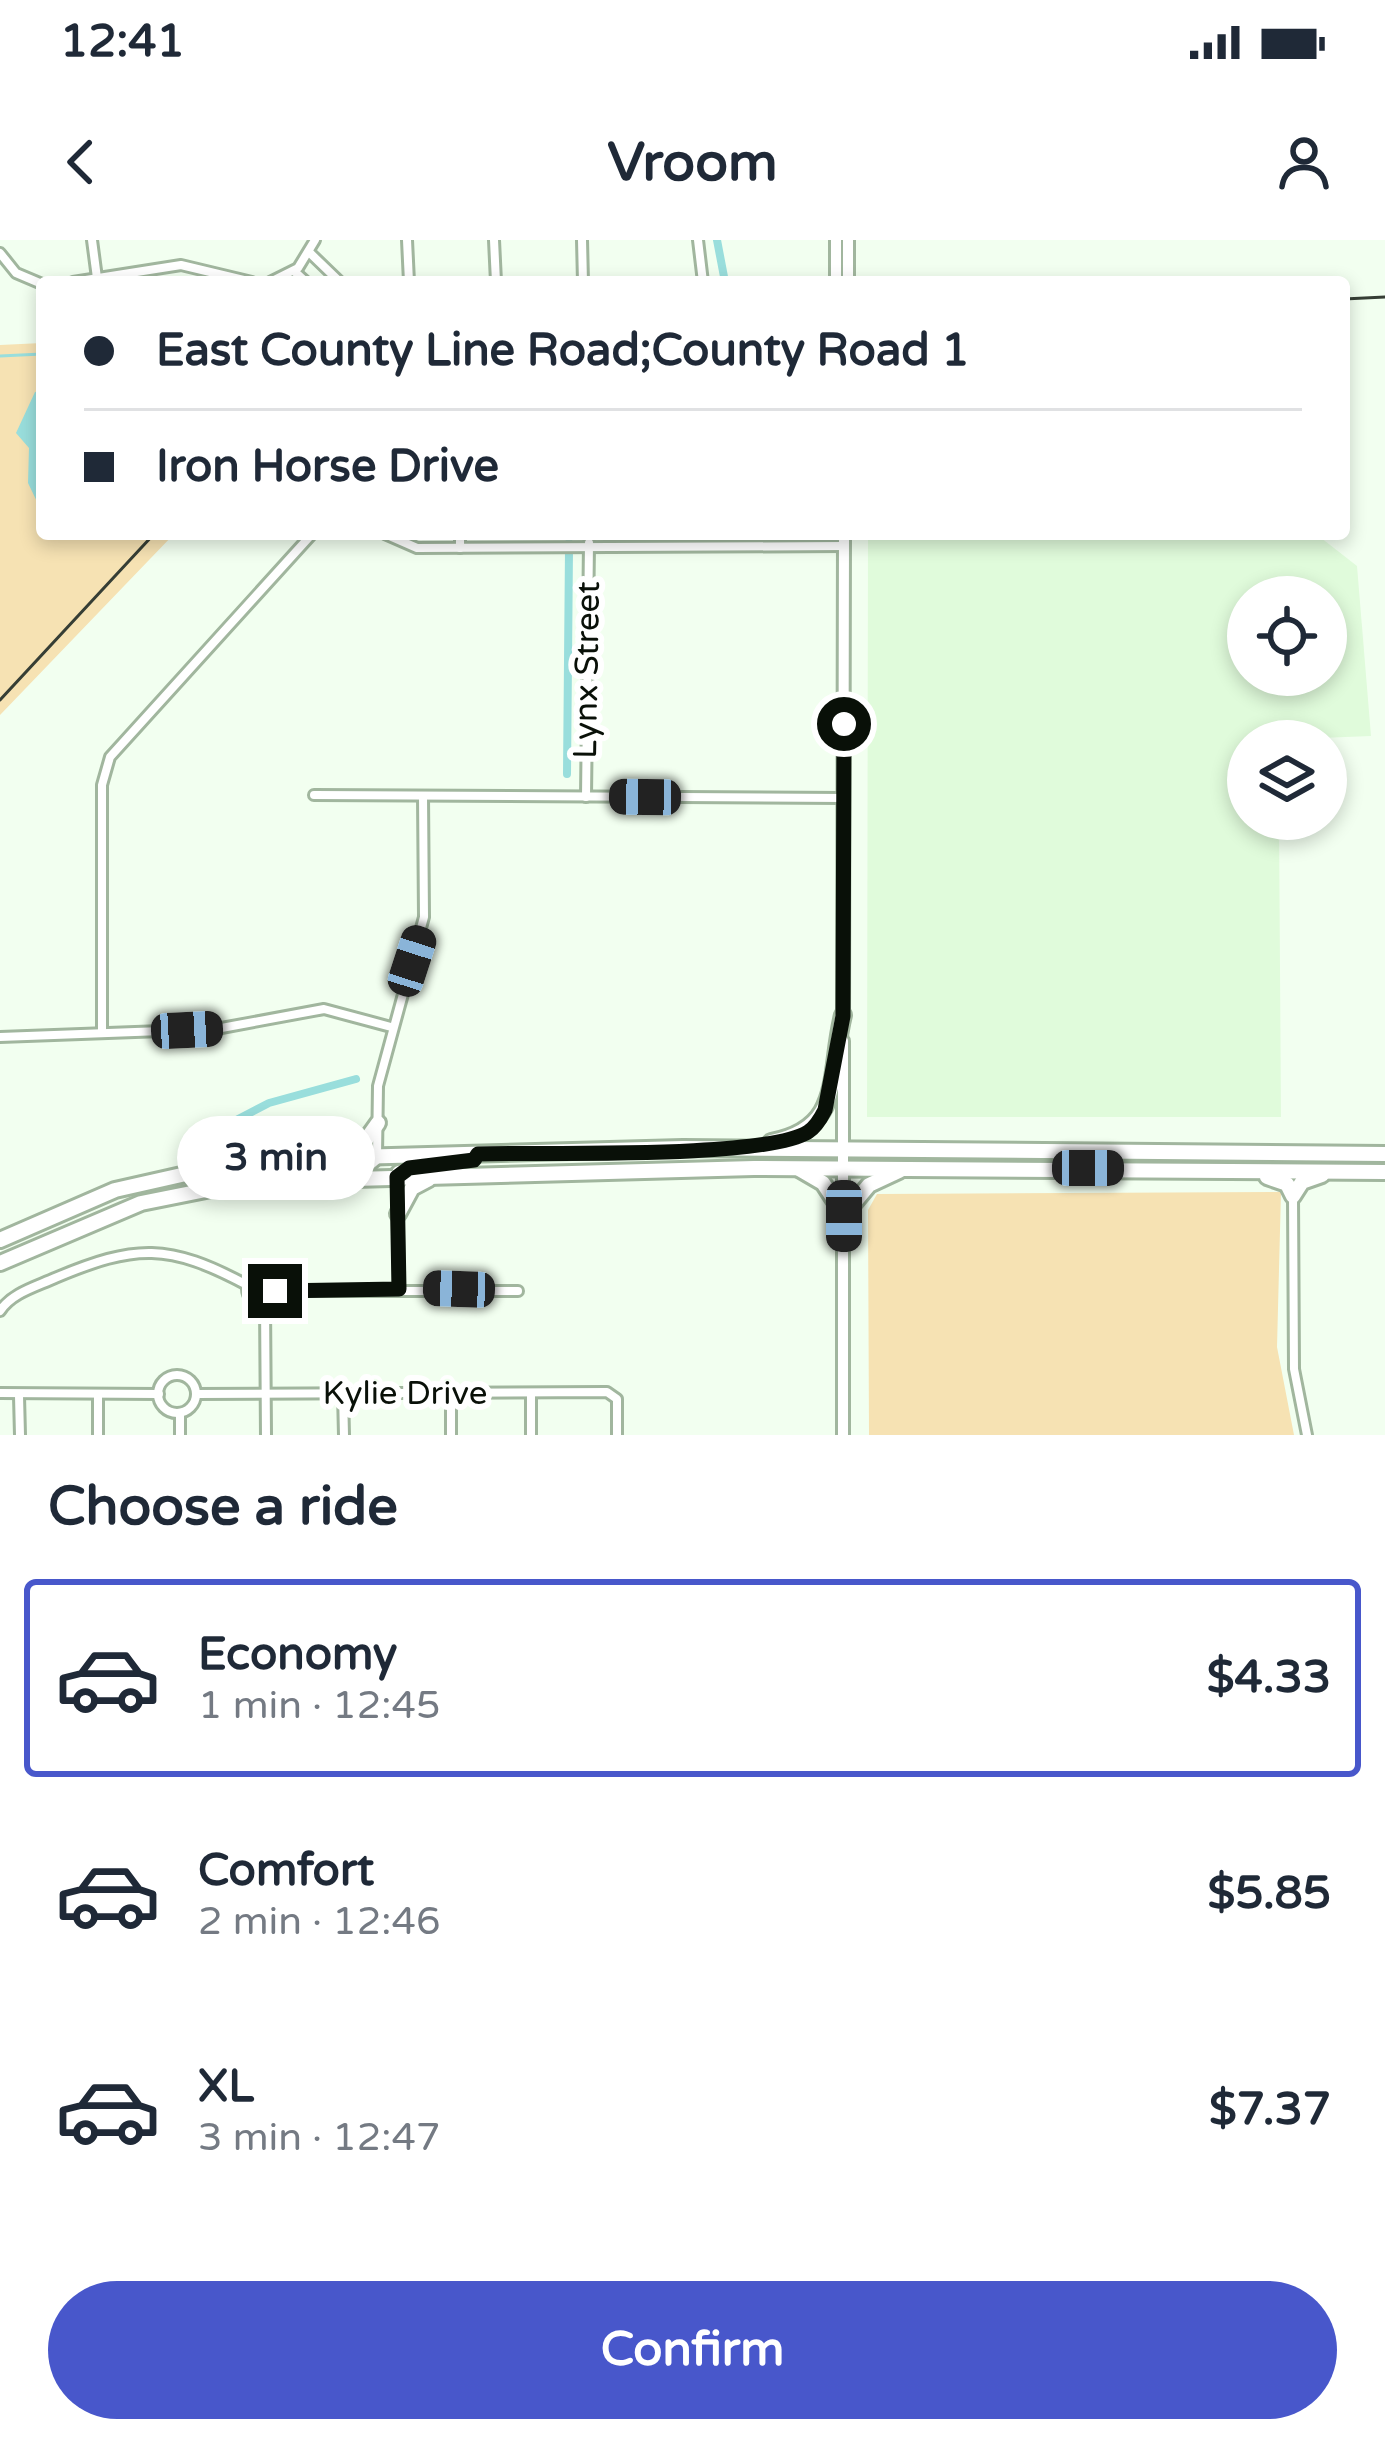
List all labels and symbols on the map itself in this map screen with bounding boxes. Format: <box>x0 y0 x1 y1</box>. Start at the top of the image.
street label: Lynx Street <box>566 581 608 759</box>
route start <box>817 697 871 751</box>
car <box>609 778 681 816</box>
car <box>384 921 440 1001</box>
car <box>150 1010 224 1050</box>
callout: 3 min <box>176 1117 374 1201</box>
car <box>1052 1150 1124 1186</box>
car <box>826 1180 862 1252</box>
route end <box>248 1264 302 1318</box>
car <box>422 1270 496 1308</box>
street label: Kylie Drive <box>323 1374 487 1413</box>

